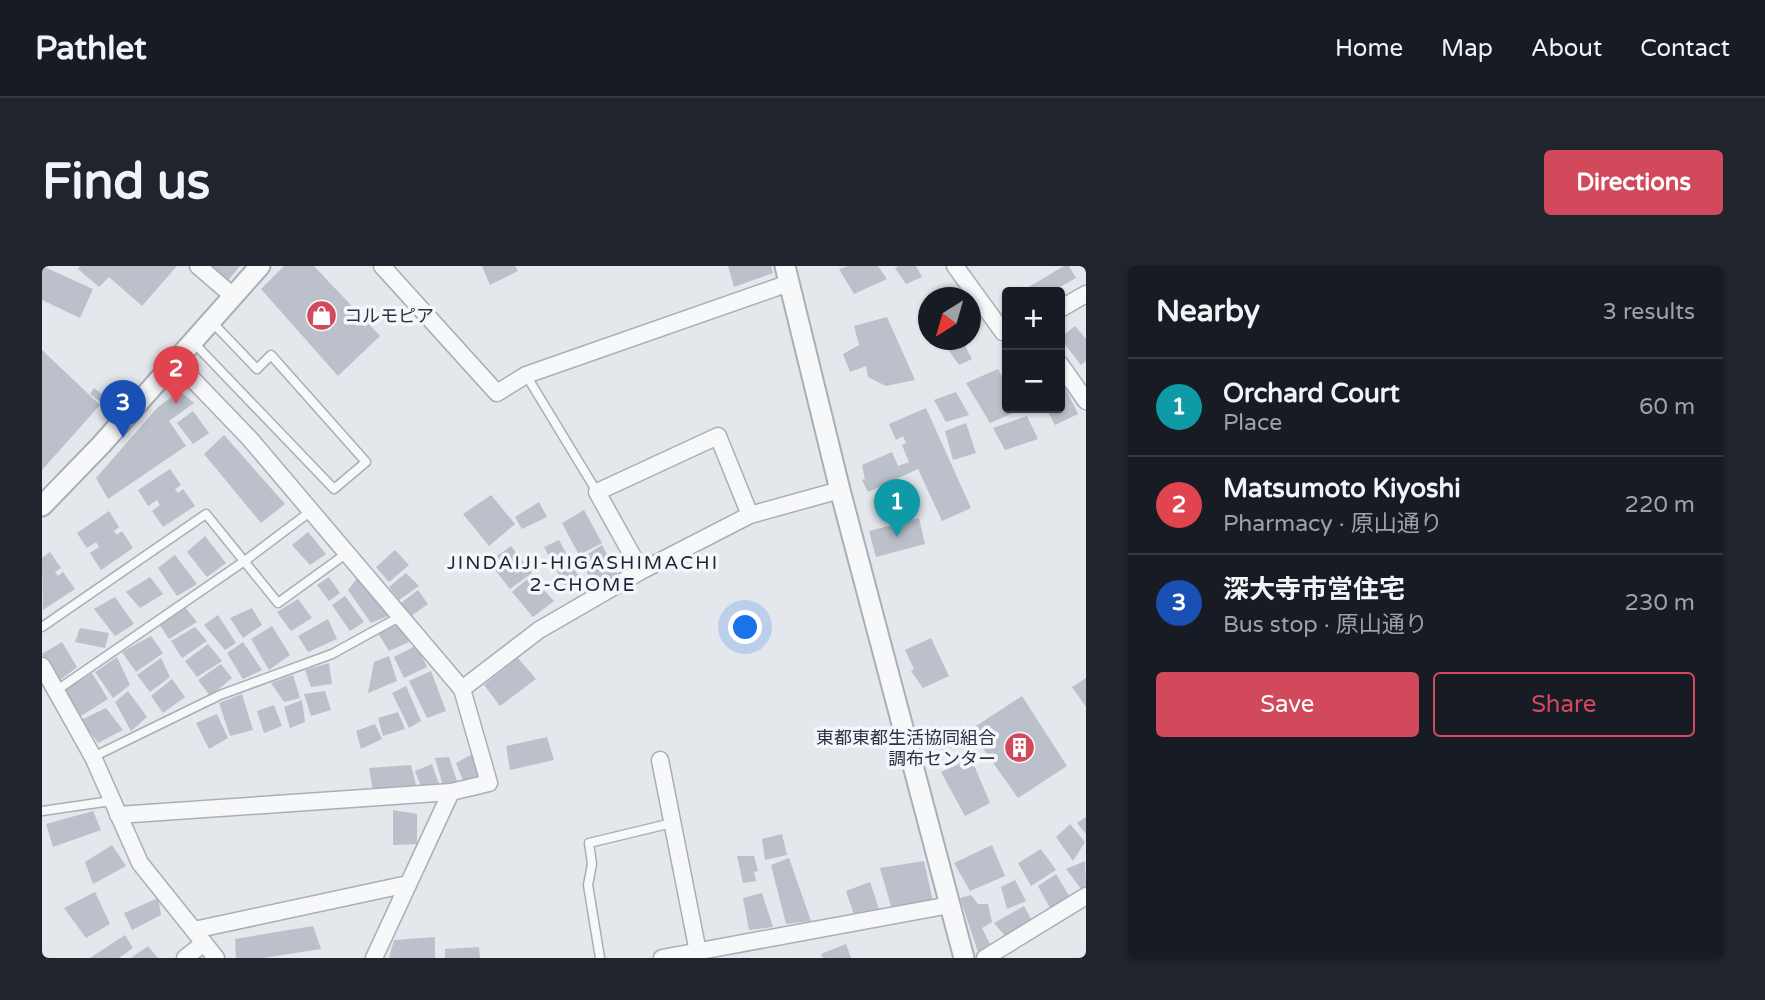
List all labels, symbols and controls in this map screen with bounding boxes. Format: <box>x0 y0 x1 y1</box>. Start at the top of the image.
text: Pathlet <box>35 29 147 68</box>
text: Home <box>1335 34 1403 63</box>
text: Map <box>1441 34 1493 63</box>
text: About <box>1531 34 1602 63</box>
text: Contact <box>1640 34 1730 63</box>
button: Directions <box>1544 150 1723 215</box>
text: Find us <box>42 153 210 212</box>
north arrow <box>918 287 981 350</box>
map controls <box>1002 287 1065 413</box>
button: + <box>1002 287 1065 350</box>
text: Nearby <box>1156 293 1260 330</box>
text: 3 results <box>1602 298 1695 326</box>
shop icon: コルモピア <box>304 299 338 333</box>
place label: コルモピア <box>344 305 434 327</box>
pin: 2 <box>153 346 199 404</box>
button: − <box>1002 350 1065 413</box>
text: Orchard Court <box>1223 378 1400 409</box>
pin: 3 <box>100 380 146 438</box>
text: 1 <box>1172 393 1186 421</box>
text: 60 m <box>1639 393 1695 421</box>
text: Place <box>1223 409 1282 437</box>
text: Matsumoto Kiyoshi <box>1223 473 1461 504</box>
pin: 1 <box>874 479 920 537</box>
text: 2 <box>1172 491 1186 519</box>
text: 220 m <box>1625 491 1695 519</box>
text: Pharmacy · 原山通り <box>1223 510 1443 538</box>
district label: JINDAIJI-HIGASHIMACHI 2-CHOME <box>447 552 719 596</box>
text: 深大寺市営住宅 <box>1223 574 1405 605</box>
text: 3 <box>1172 589 1186 617</box>
text: 230 m <box>1625 589 1695 617</box>
your location <box>728 610 762 644</box>
text: Bus stop · 原山通り <box>1223 611 1428 639</box>
button: Save <box>1156 672 1419 737</box>
button: Share <box>1433 672 1695 737</box>
place label: 東都東都生活協同組合 調布センター <box>816 727 996 770</box>
building icon: 東都東都生活協同組合 調布センター <box>1002 731 1036 765</box>

